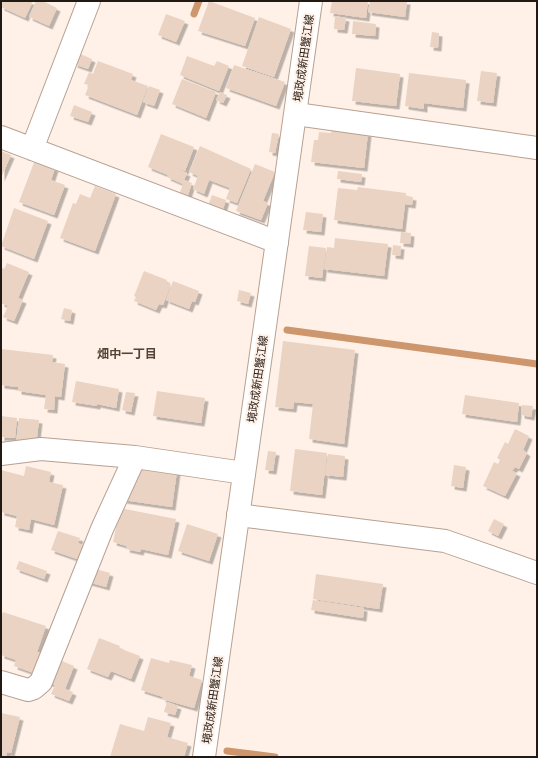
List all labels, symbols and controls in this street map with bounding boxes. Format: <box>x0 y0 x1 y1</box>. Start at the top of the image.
street label: 境政成新田蟹江線 <box>290 14 316 102</box>
street label: 境政成新田蟹江線 <box>244 335 270 423</box>
district label: 畑中一丁目 <box>97 346 157 360</box>
street label: 境政成新田蟹江線 <box>199 656 225 744</box>

